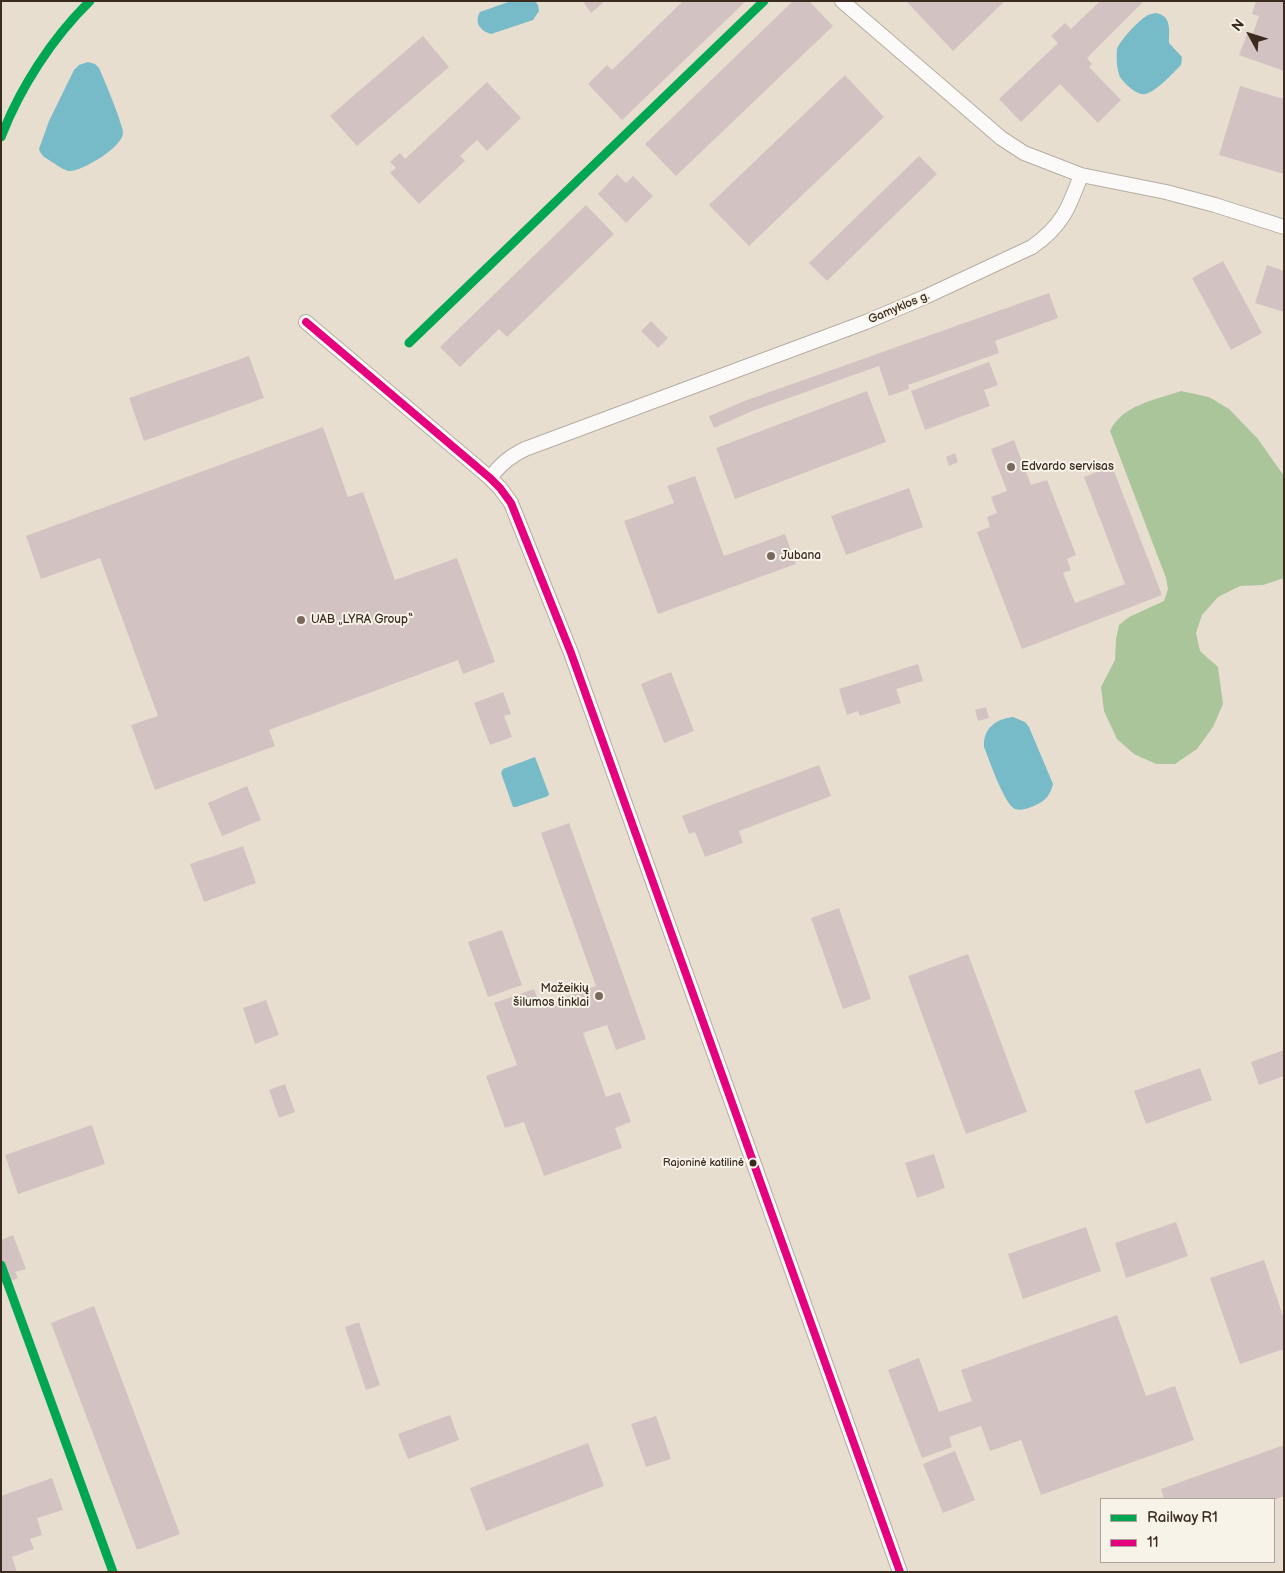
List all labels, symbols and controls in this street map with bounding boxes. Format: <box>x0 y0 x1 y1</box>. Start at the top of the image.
north arrow <box>1225 10 1275 60</box>
text: N <box>1228 16 1248 35</box>
street label: Gamyklos g. <box>866 289 932 327</box>
place label: Edvardo servisas <box>1021 460 1114 474</box>
marker: Edvardo servisas <box>1005 461 1017 473</box>
place label: Jubana <box>781 549 821 563</box>
marker: Jubana <box>765 550 777 562</box>
place label: UAB „LYRA Group“ <box>311 613 413 627</box>
marker: UAB „LYRA Group“ <box>295 614 307 626</box>
place label: Mažeikių šilumos tinklai <box>513 982 589 1010</box>
marker: Mažeikių šilumos tinklai <box>593 990 605 1002</box>
place label: Rajoninė katilinė <box>663 1156 744 1170</box>
marker: Rajoninė katilinė <box>748 1158 758 1168</box>
legend <box>1100 1498 1275 1563</box>
text: Railway R1 <box>1147 1508 1218 1527</box>
text: 11 <box>1147 1533 1159 1552</box>

